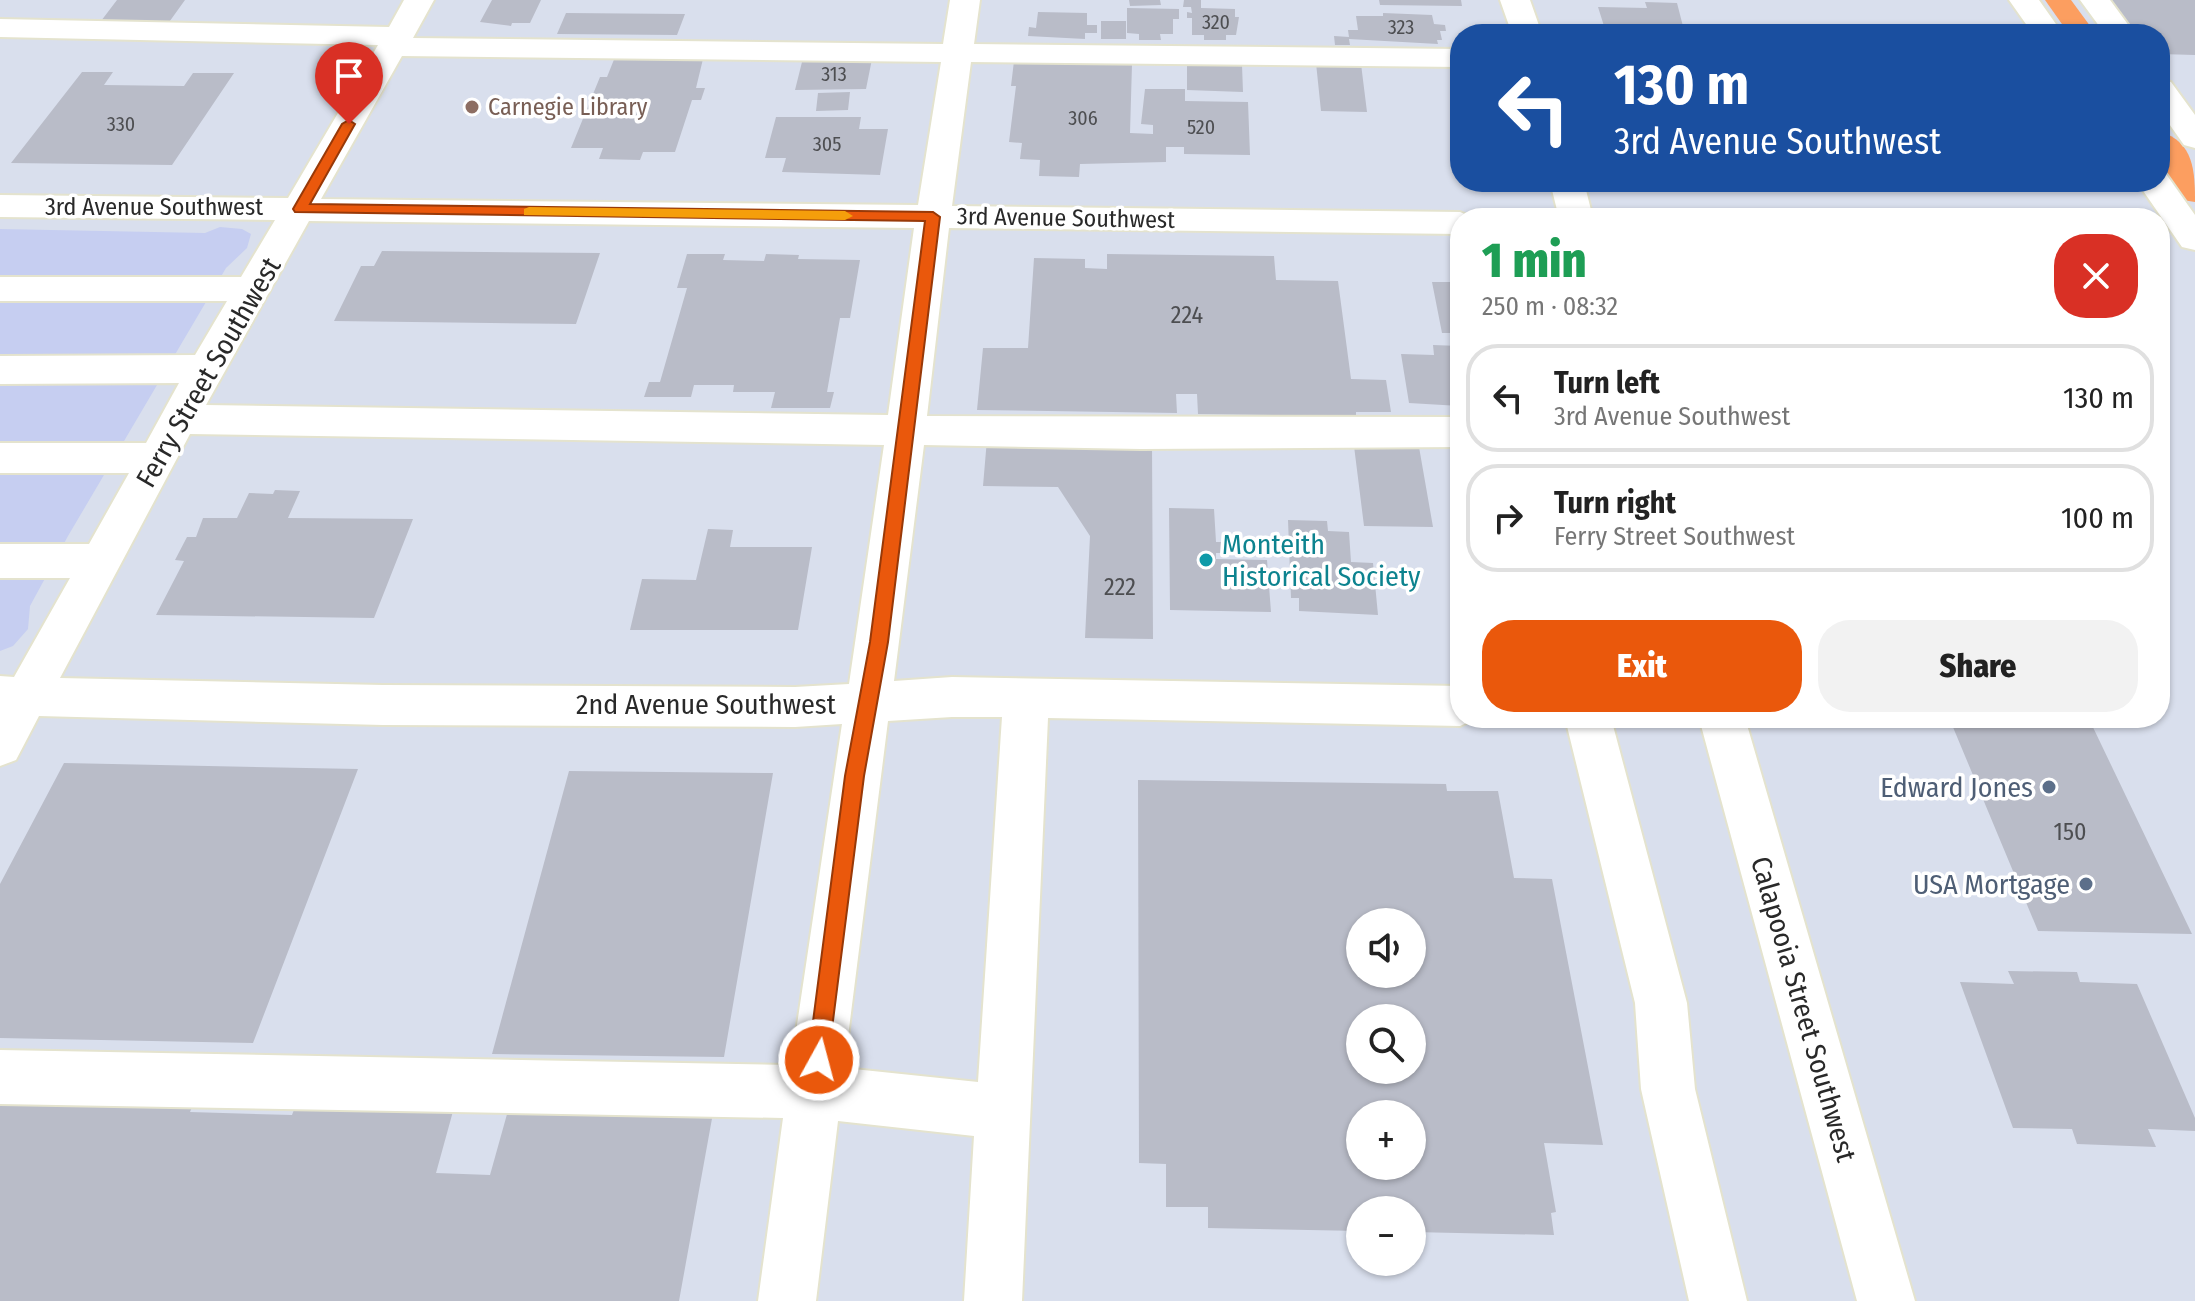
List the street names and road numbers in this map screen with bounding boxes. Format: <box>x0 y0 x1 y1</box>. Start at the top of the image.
street label: 3rd Avenue Southwest <box>45 193 263 221</box>
street label: 3rd Avenue Southwest <box>957 202 1175 234</box>
street label: Ferry Street Southwest <box>129 251 288 493</box>
street label: 2nd Avenue Southwest <box>576 688 837 721</box>
street label: Calapooia Street Southwest <box>1744 853 1863 1166</box>

